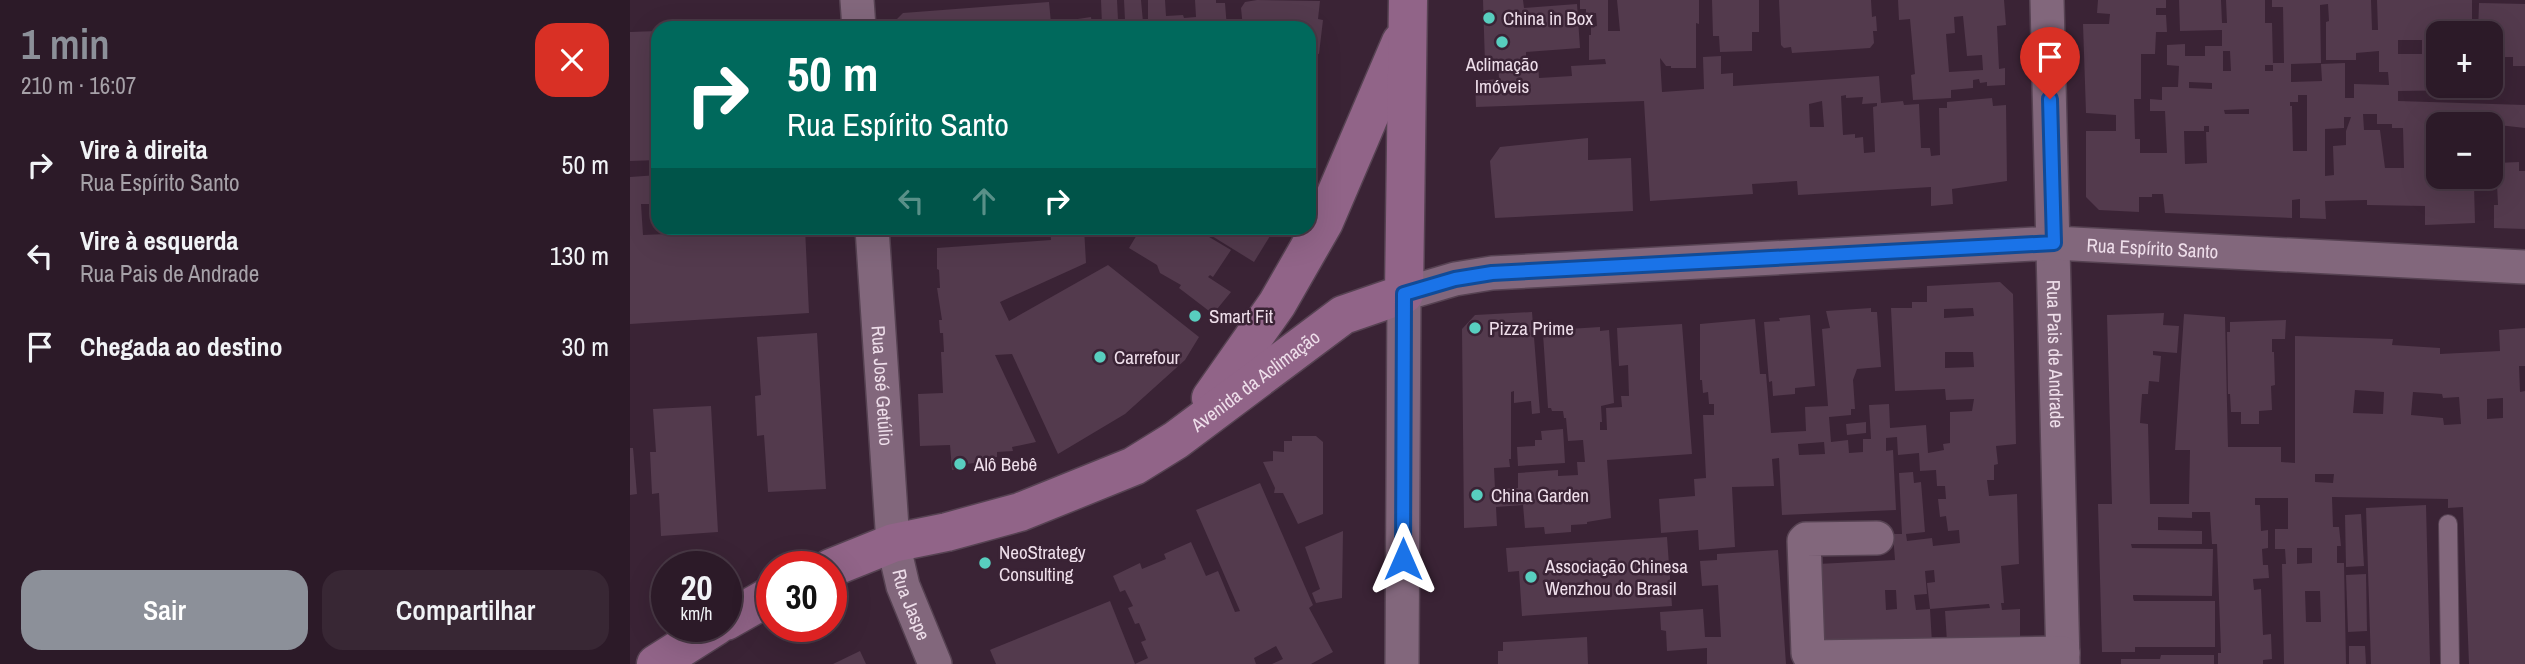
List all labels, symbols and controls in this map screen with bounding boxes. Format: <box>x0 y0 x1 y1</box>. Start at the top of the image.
place label: China in Box <box>1503 5 1593 31</box>
marker: China in Box <box>1481 10 1497 26</box>
text: 1 min <box>21 16 110 72</box>
map controls <box>2426 21 2503 189</box>
button: + <box>2426 21 2503 98</box>
button: close <box>535 23 609 97</box>
pin <box>2020 27 2080 99</box>
marker: Aclimação Imóveis <box>1494 34 1510 50</box>
icon: arrive <box>2031 38 2069 76</box>
text: 50 m <box>787 40 879 106</box>
icon: right <box>672 49 763 140</box>
place label: Aclimação Imóveis <box>1465 51 1538 99</box>
text: 210 m · 16:07 <box>21 70 136 101</box>
text: Rua Espírito Santo <box>787 103 1009 146</box>
button: − <box>2426 112 2503 189</box>
text: Vire à direita <box>80 132 208 167</box>
icon: right <box>21 146 59 184</box>
text: 50 m <box>562 147 609 182</box>
text: Rua Espírito Santo <box>80 167 239 198</box>
icon: left <box>892 182 930 220</box>
icon: ahead <box>965 182 1003 220</box>
icon: right <box>1038 182 1076 220</box>
text: Vire à esquerda <box>80 223 238 258</box>
street label: Rua Espírito Santo <box>2086 232 2219 264</box>
icon: left <box>21 237 59 275</box>
text: 130 m <box>550 238 609 273</box>
text: Rua Pais de Andrade <box>80 258 259 289</box>
street label: Rua Pais de Andrade <box>2041 279 2070 428</box>
place label: Smart Fit <box>1209 303 1274 329</box>
marker: Smart Fit <box>1187 308 1203 324</box>
place label: Pizza Prime <box>1489 315 1574 341</box>
marker: Pizza Prime <box>1467 320 1483 336</box>
street label: Avenida da Aclimação <box>1185 324 1325 438</box>
street label: Rua José Getúlio <box>866 325 899 447</box>
icon: arrive <box>21 328 59 366</box>
text: Chegada ao destino <box>80 329 283 364</box>
text: 30 m <box>562 329 609 364</box>
place label: Carrefour <box>1114 344 1181 370</box>
marker: Carrefour <box>1092 349 1108 365</box>
place label: Alô Bebê <box>973 451 1037 477</box>
marker: Alô Bebê <box>952 456 968 472</box>
place label: China Garden <box>1491 482 1589 508</box>
marker: China Garden <box>1469 487 1485 503</box>
position arrow <box>1366 522 1440 596</box>
place label: NeoStrategy Consulting <box>999 539 1086 587</box>
speed limit sign: 30 <box>756 551 847 642</box>
place label: Associação Chinesa Wenzhou do Brasil <box>1544 553 1688 601</box>
marker: NeoStrategy Consulting <box>977 555 993 571</box>
text: 20 <box>681 564 712 611</box>
street label: Rua Jaspe <box>886 566 937 644</box>
marker: Associação Chinesa Wenzhou do Brasil <box>1523 569 1539 585</box>
button: Sair <box>21 570 308 650</box>
button: Compartilhar <box>322 570 609 650</box>
text: km/h <box>681 601 713 626</box>

